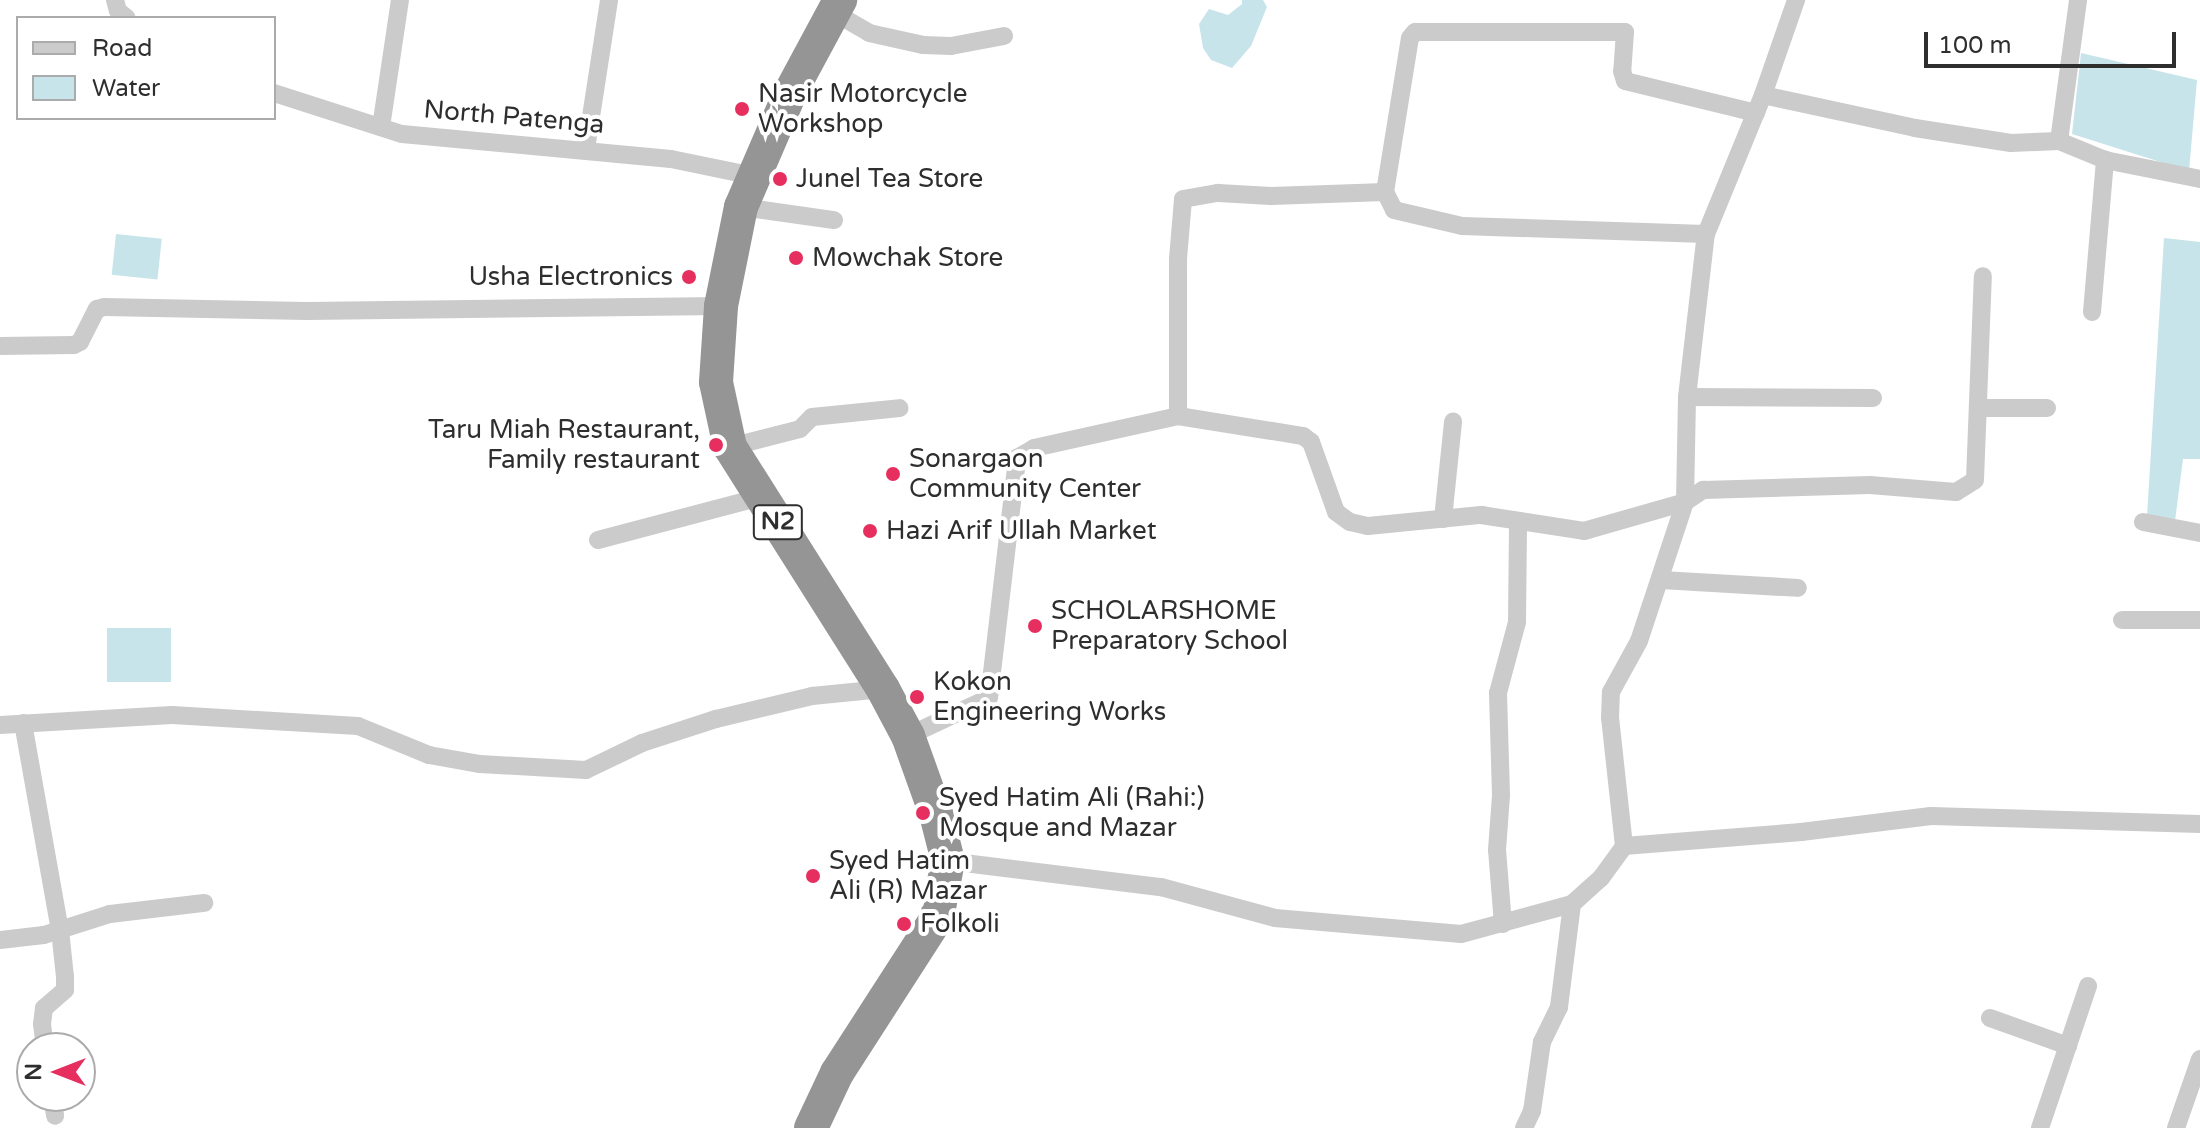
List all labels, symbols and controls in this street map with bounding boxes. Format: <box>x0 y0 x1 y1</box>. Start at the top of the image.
legend <box>16 16 276 120</box>
scale bar <box>1928 16 2180 66</box>
text: 100 m <box>1938 31 2012 60</box>
text: Road <box>92 34 152 63</box>
text: Water <box>92 74 160 103</box>
place label: Nasir Motorcycle Workshop <box>758 78 967 140</box>
street label: North Patenga <box>422 94 606 140</box>
marker: Nasir Motorcycle Workshop <box>733 100 751 118</box>
place label: Junel Tea Store <box>796 163 983 195</box>
marker: Junel Tea Store <box>771 170 789 188</box>
place label: Mowchak Store <box>812 242 1003 274</box>
marker: Mowchak Store <box>787 249 805 267</box>
place label: Usha Electronics <box>468 261 673 293</box>
marker: Usha Electronics <box>680 268 698 286</box>
place label: Taru Miah Restaurant, Family restaurant <box>428 414 700 476</box>
marker: Taru Miah Restaurant, Family restaurant <box>707 436 725 454</box>
place label: Sonargaon Community Center <box>909 443 1141 504</box>
marker: Sonargaon Community Center <box>884 465 902 483</box>
road number: N2 <box>752 502 804 542</box>
place label: Hazi Arif Ullah Market <box>886 515 1157 547</box>
marker: Hazi Arif Ullah Market <box>861 522 879 540</box>
place label: SCHOLARSHOME Preparatory School <box>1051 595 1288 656</box>
marker: SCHOLARSHOME Preparatory School <box>1026 617 1044 635</box>
place label: Kokon Engineering Works <box>933 666 1166 728</box>
marker: Kokon Engineering Works <box>908 688 926 706</box>
place label: Syed Hatim Ali (Rahi:) Mosque and Mazar <box>939 782 1205 844</box>
marker: Syed Hatim Ali (Rahi:) Mosque and Mazar <box>914 804 932 822</box>
place label: Syed Hatim Ali (R) Mazar <box>829 845 987 906</box>
marker: Syed Hatim Ali (R) Mazar <box>804 867 822 885</box>
place label: Folkoli <box>920 908 1000 940</box>
marker: Folkoli <box>895 915 913 933</box>
north arrow <box>16 1032 96 1112</box>
text: N <box>21 1063 47 1081</box>

